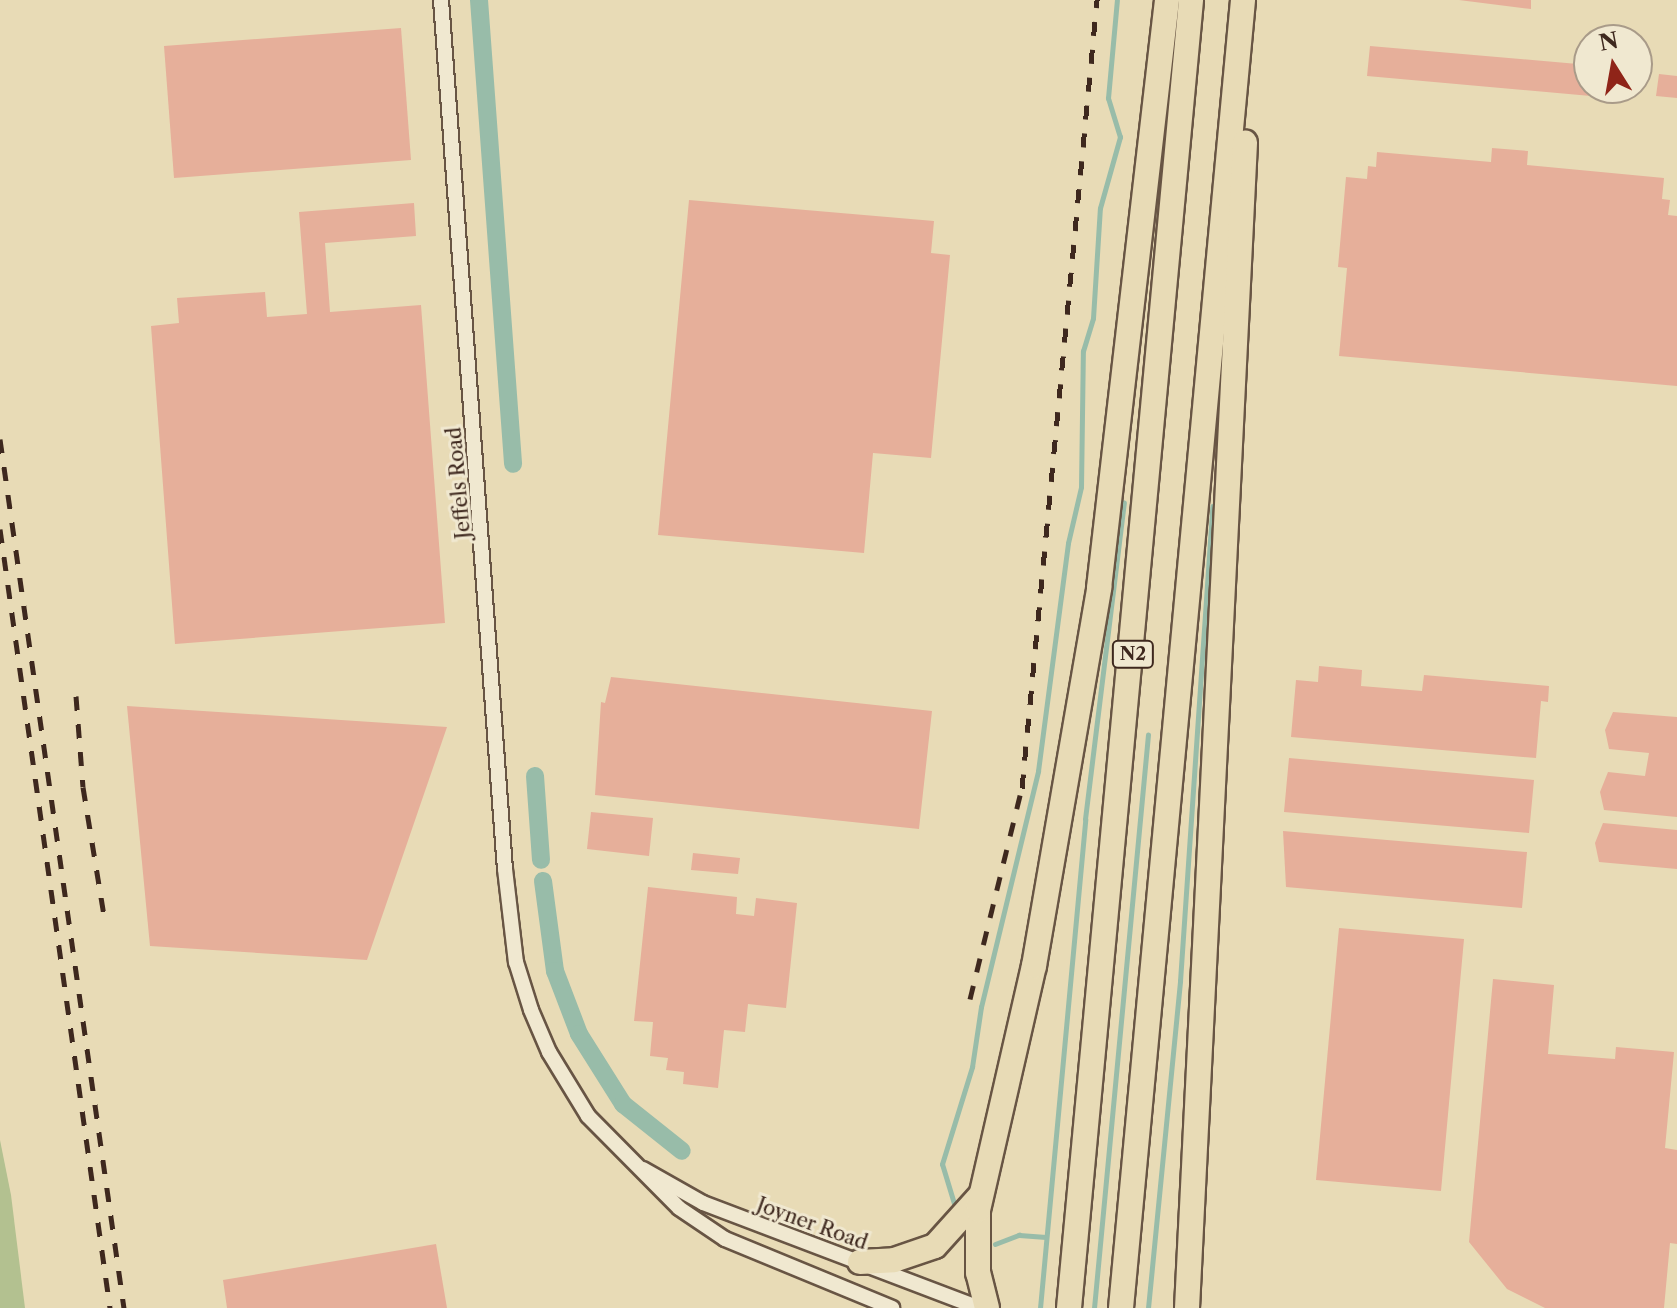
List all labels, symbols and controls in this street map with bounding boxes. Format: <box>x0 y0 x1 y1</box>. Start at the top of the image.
north arrow <box>1573 24 1653 104</box>
text: N <box>1597 27 1621 57</box>
street label: Jeffels Road <box>442 426 476 540</box>
road number: N2 <box>1111 640 1155 668</box>
street label: Joyner Road <box>753 1193 871 1255</box>

